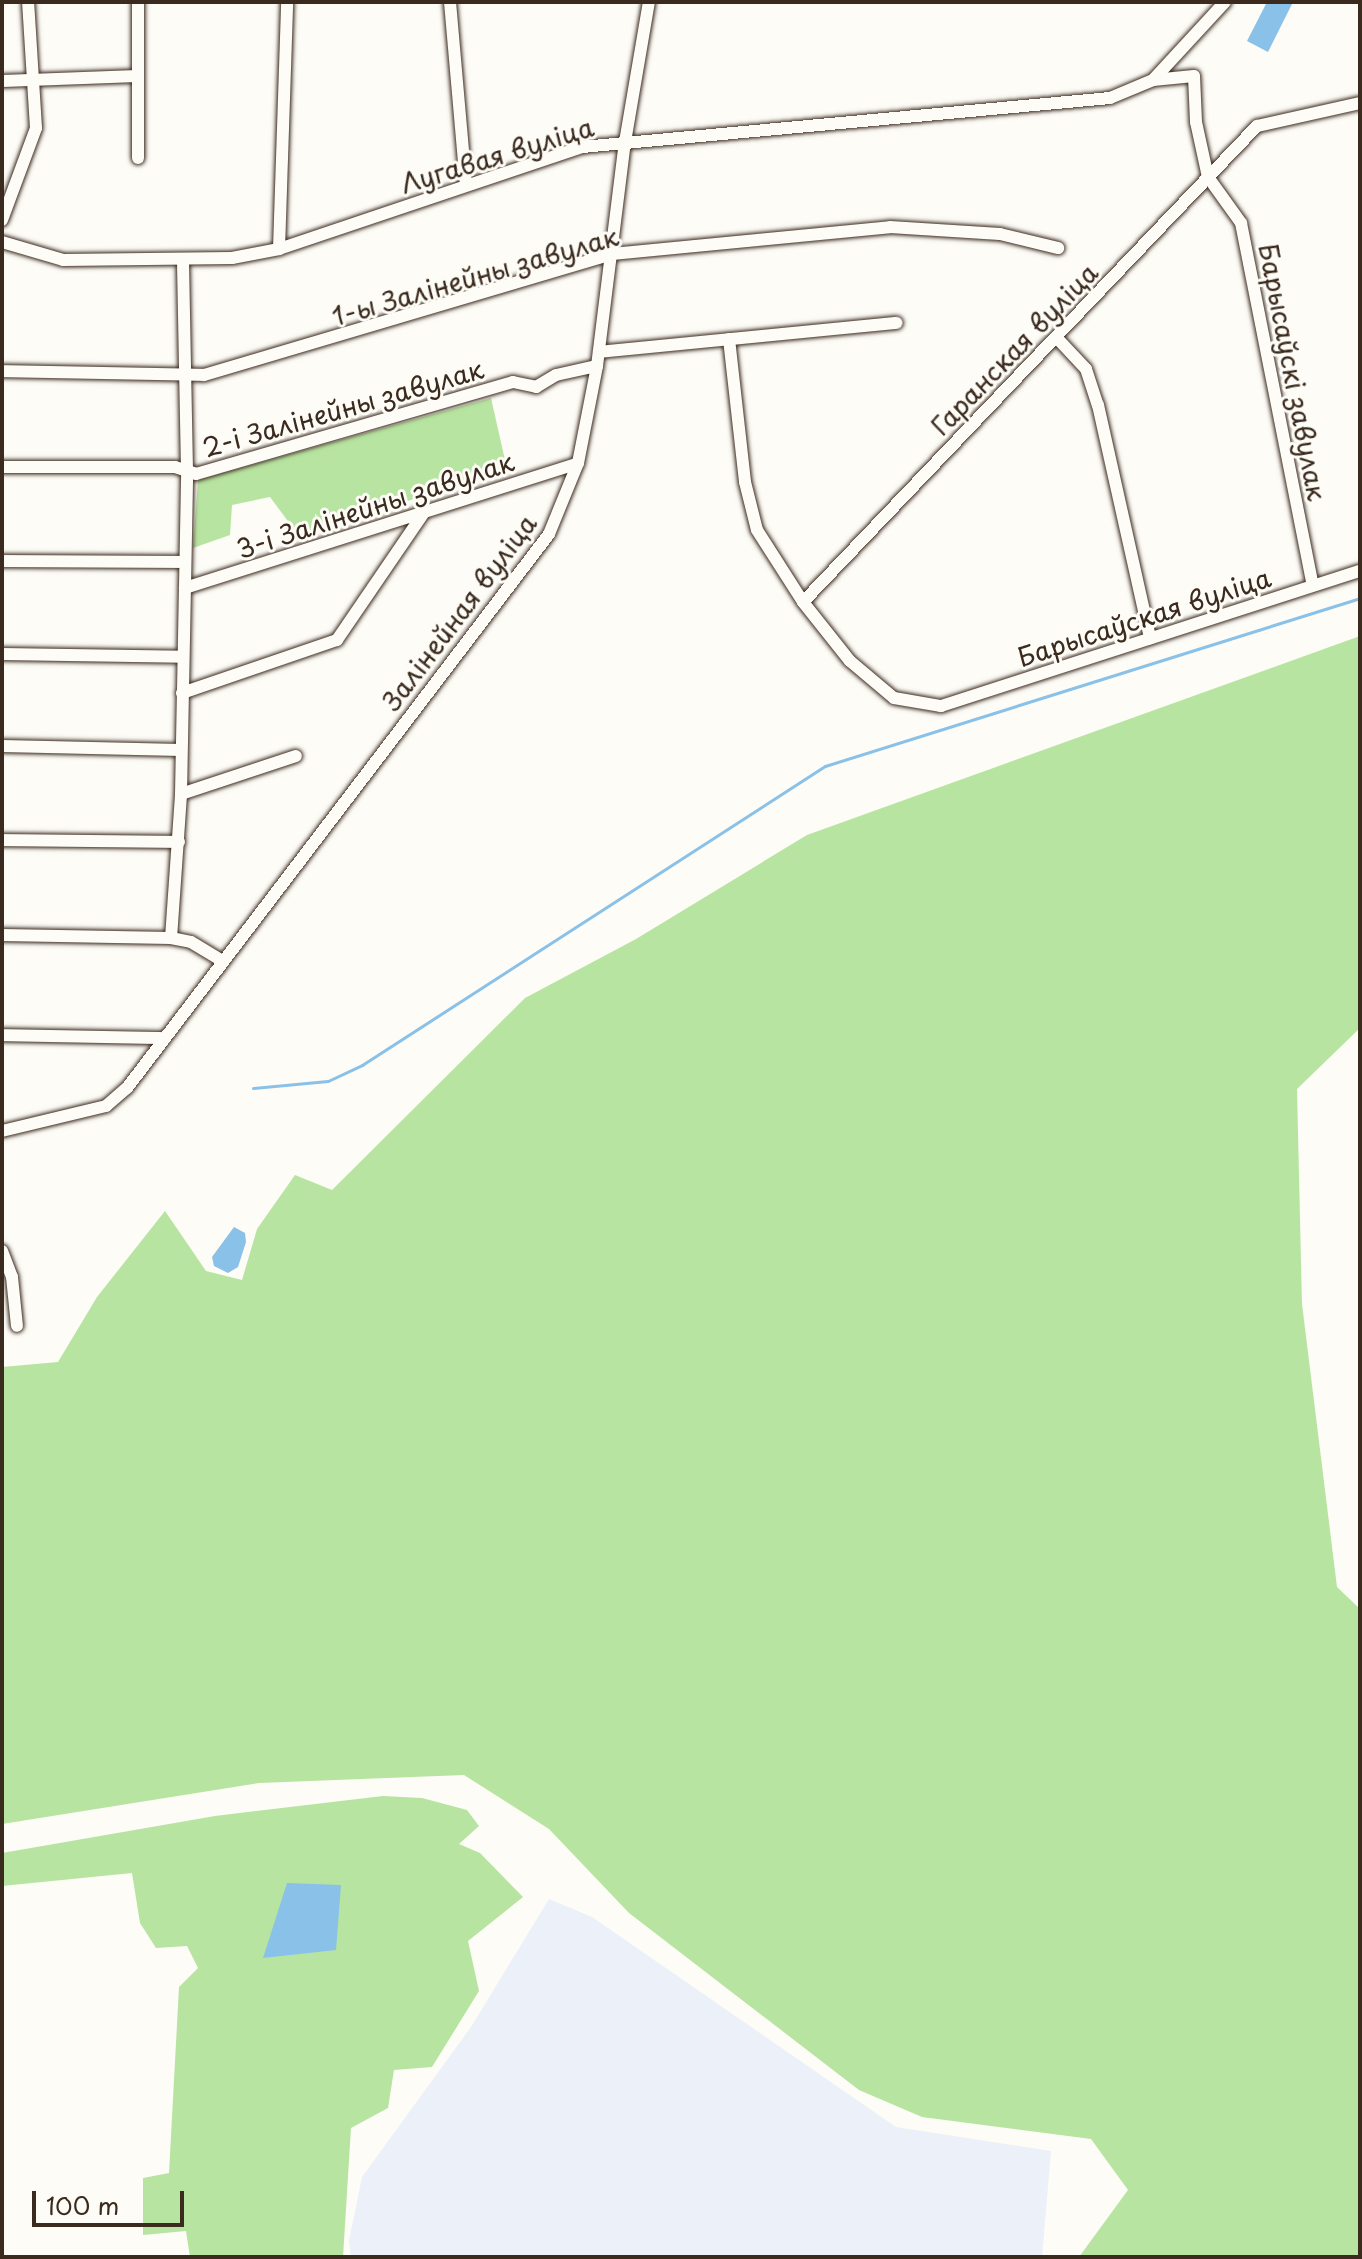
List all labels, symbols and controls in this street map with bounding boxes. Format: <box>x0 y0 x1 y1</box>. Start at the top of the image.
street label: Лугавая вуліца <box>396 111 598 199</box>
street label: 1-ы Залінейны завулак <box>327 220 623 332</box>
street label: Барысаўскі завулак <box>1253 240 1333 504</box>
street label: Гаранская вуліца <box>924 256 1104 442</box>
street label: 2-і Залінейны завулак <box>197 352 489 464</box>
street label: 3-і Залінейны завулак <box>231 445 519 565</box>
street label: Залінейная вуліца <box>375 508 543 716</box>
street label: Барысаўская вуліца <box>1013 561 1275 673</box>
scale bar <box>36 2175 188 2225</box>
text: 100 m <box>46 2187 119 2223</box>

